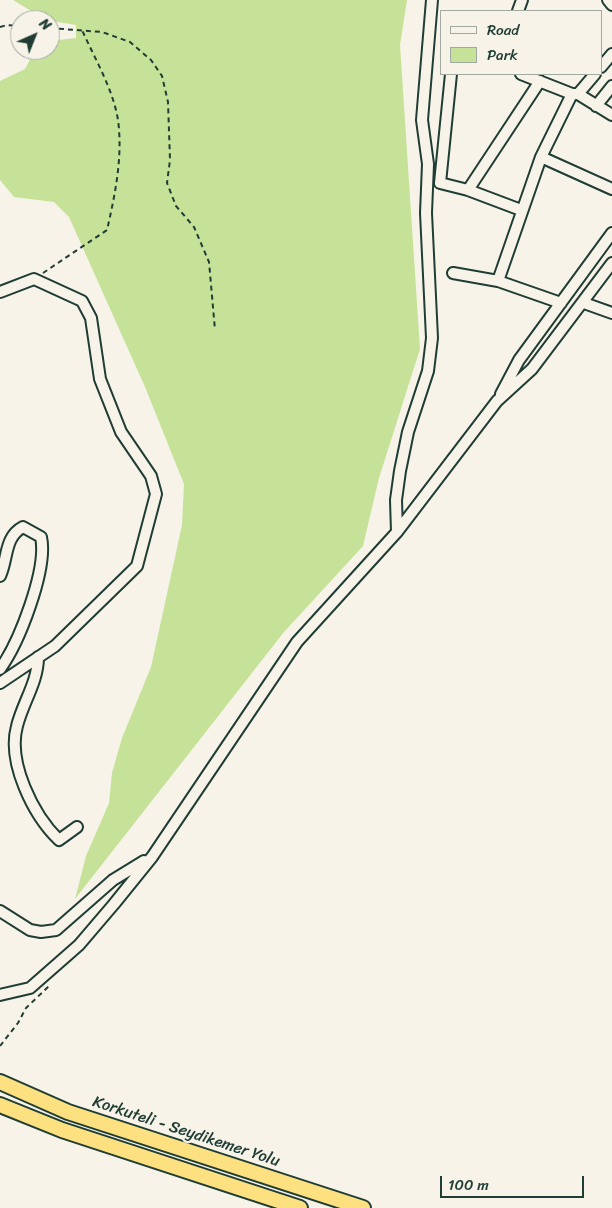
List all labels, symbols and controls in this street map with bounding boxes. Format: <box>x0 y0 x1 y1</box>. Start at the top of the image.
north arrow <box>10 10 60 60</box>
legend <box>440 10 602 75</box>
text: N <box>33 12 57 37</box>
text: Road <box>487 17 519 43</box>
text: Park <box>487 42 518 68</box>
street label: Korkuteli - Seydikemer Yolu <box>90 1093 282 1171</box>
scale bar <box>442 1166 586 1198</box>
text: 100 m <box>448 1172 489 1198</box>

